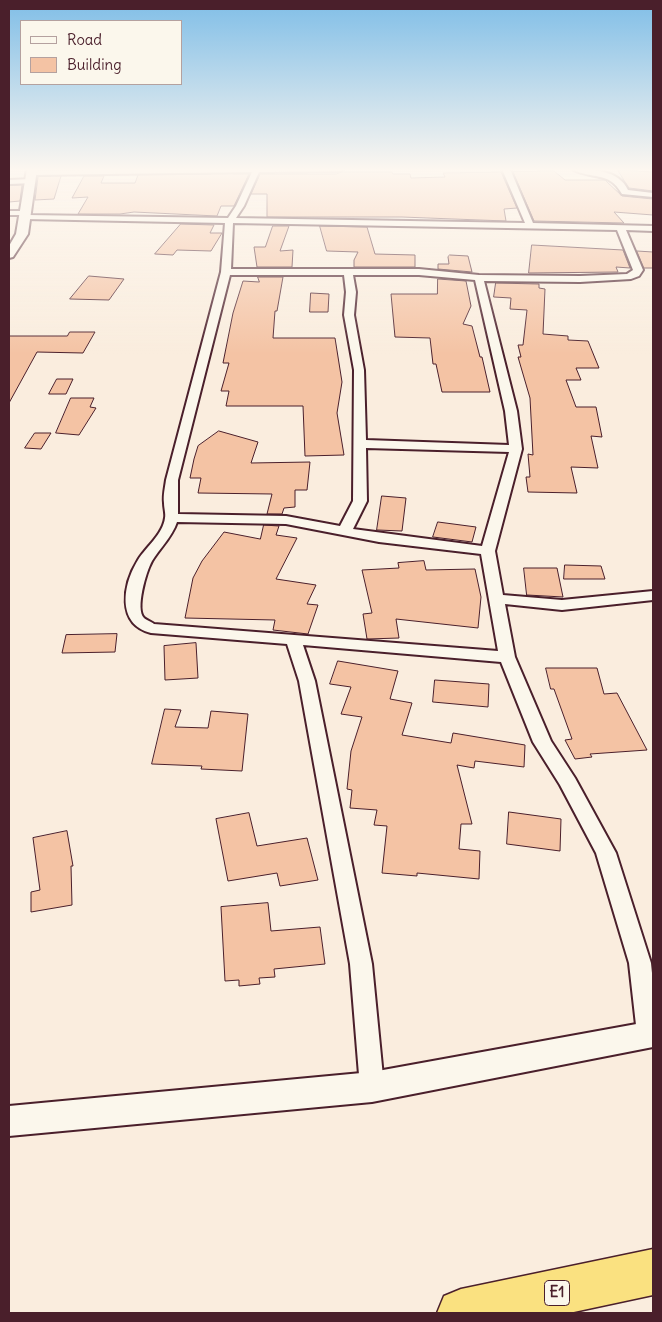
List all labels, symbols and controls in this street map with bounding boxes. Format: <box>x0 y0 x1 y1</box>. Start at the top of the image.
legend <box>20 20 182 85</box>
text: Road <box>67 30 102 49</box>
text: Building <box>67 55 122 74</box>
road number: E1 <box>544 1280 570 1306</box>

